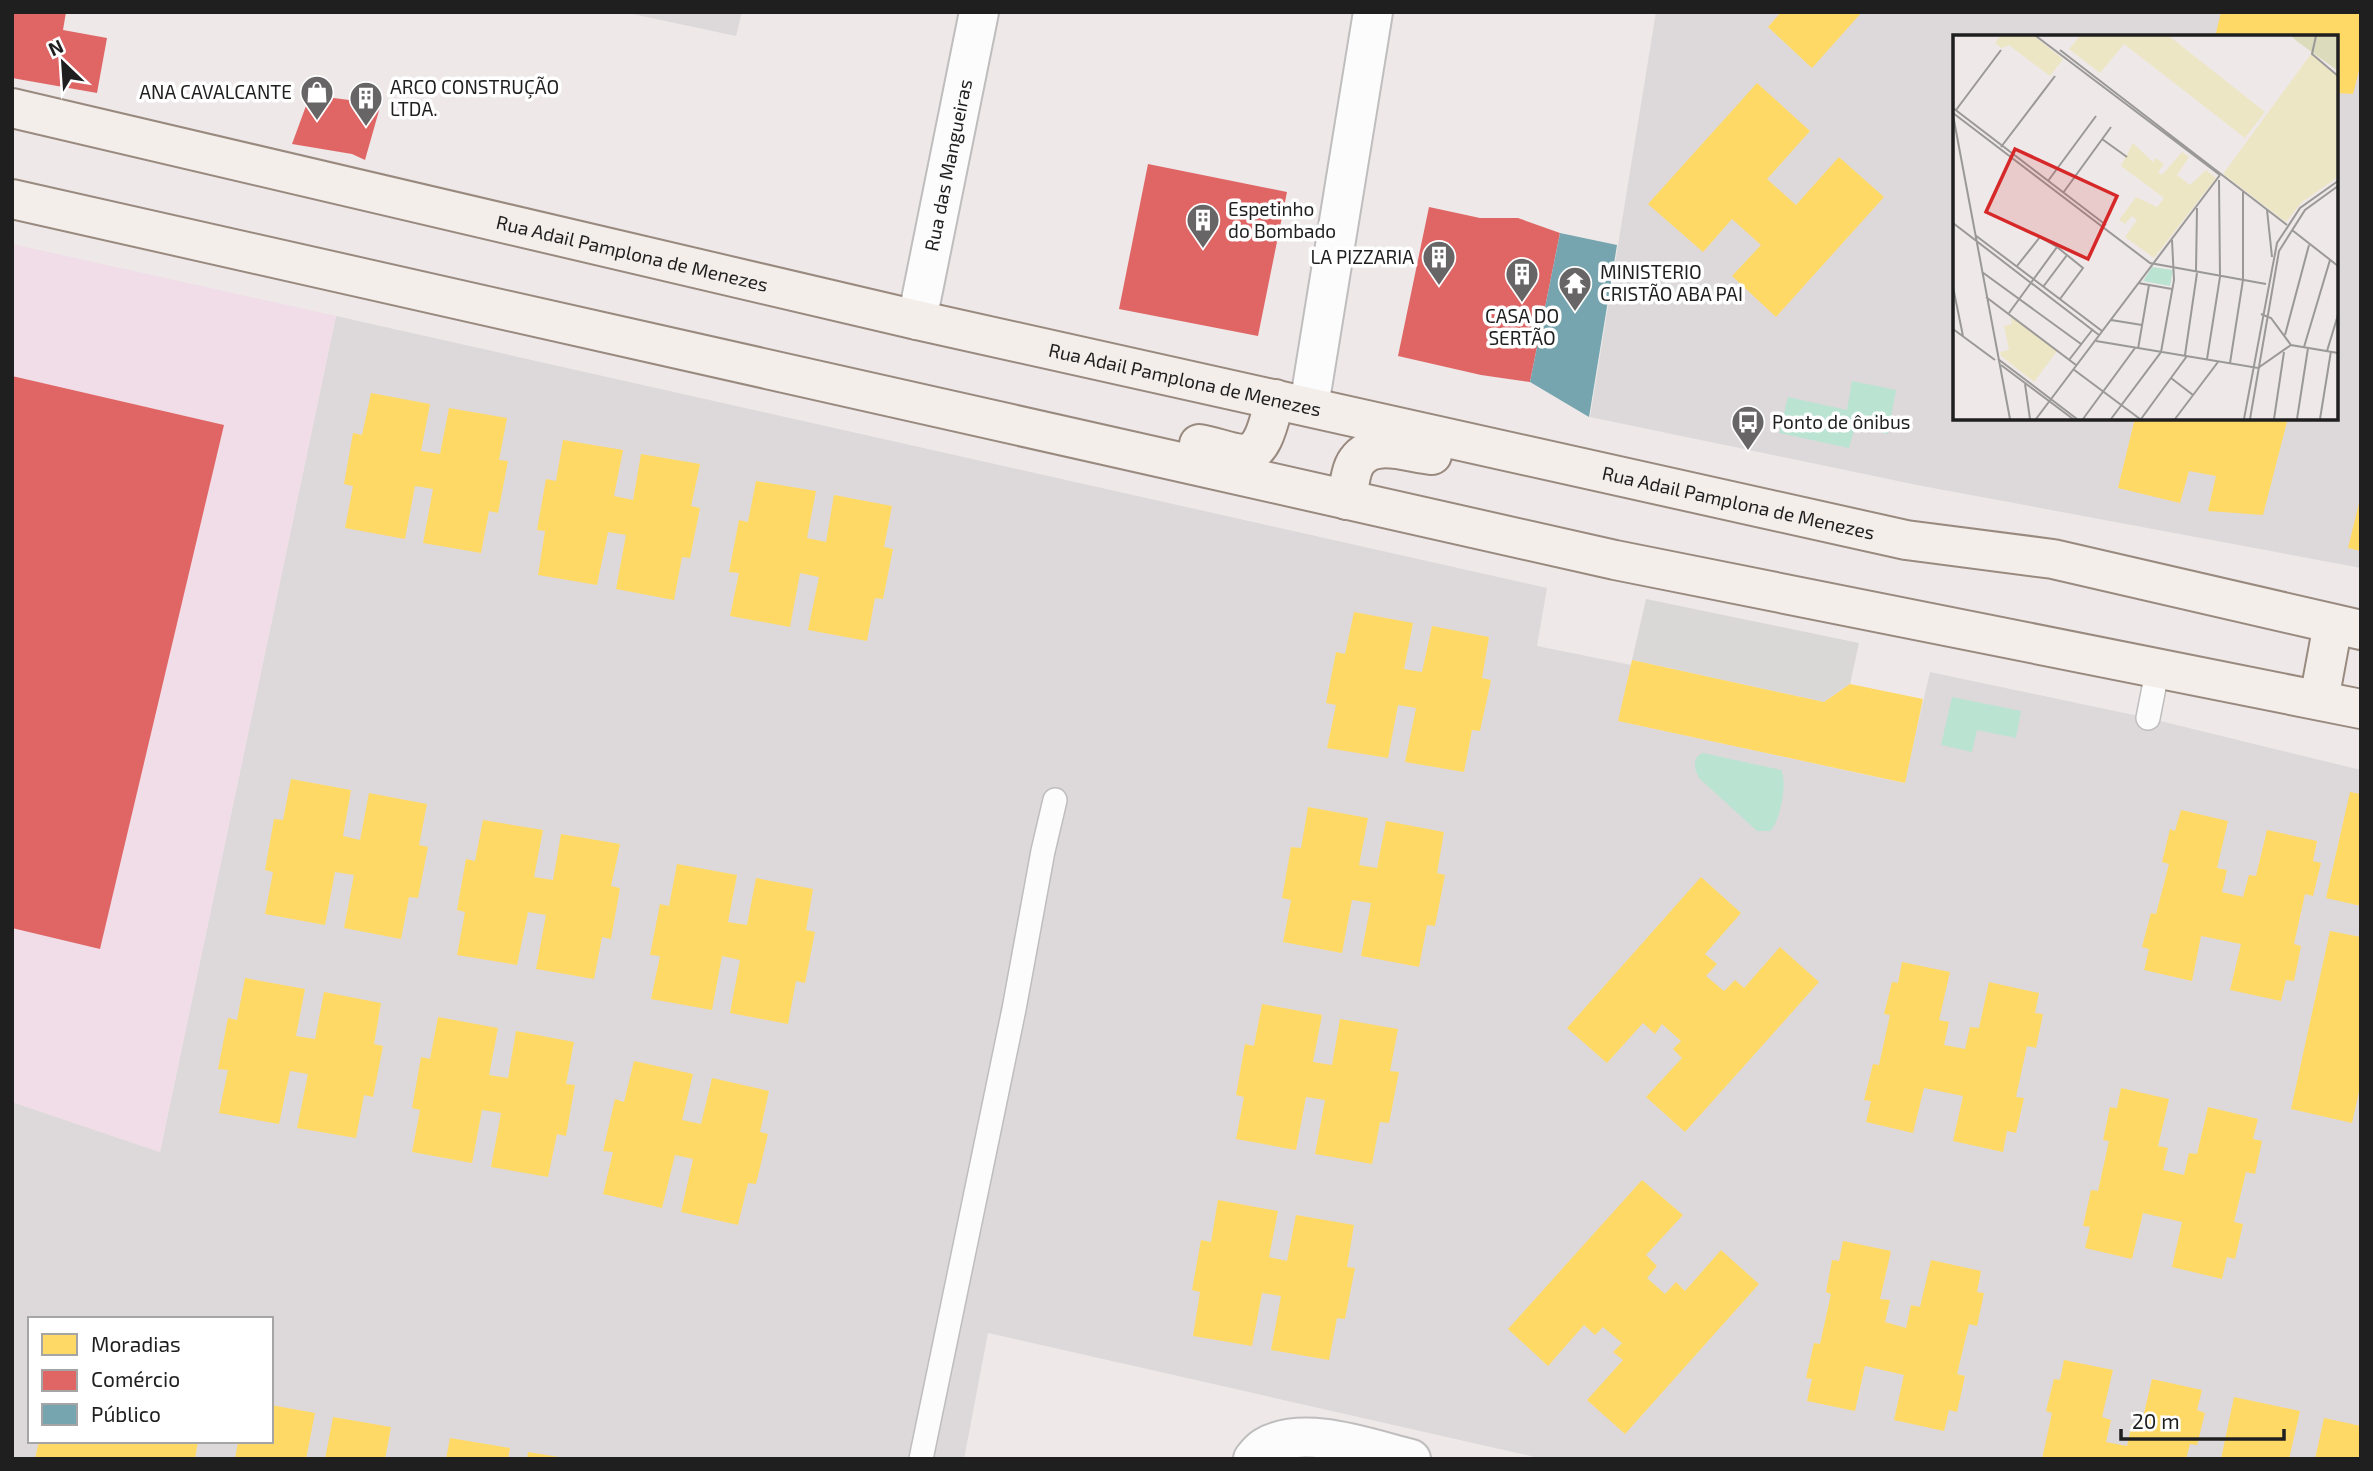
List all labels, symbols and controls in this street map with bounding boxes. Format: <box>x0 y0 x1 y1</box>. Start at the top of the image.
north arrow <box>28 28 98 98</box>
text: N <box>45 34 67 60</box>
inset map <box>1953 35 2338 420</box>
shop icon: ANA CAVALCANTE <box>298 73 336 122</box>
place label: ARCO CONSTRUÇÃO LTDA. <box>390 75 559 120</box>
street label: Rua das Mangueiras <box>919 77 976 253</box>
building icon: ARCO CONSTRUÇÃO LTDA. <box>347 79 385 128</box>
place label: ANA CAVALCANTE <box>139 80 292 103</box>
place label: Espetinho do Bombado <box>1228 197 1336 242</box>
building icon: Espetinho do Bombado <box>1184 201 1222 250</box>
street label: Rua Adail Pamplona de Menezes <box>494 210 771 296</box>
building icon: LA PIZZARIA <box>1420 238 1458 287</box>
place label: LA PIZZARIA <box>1311 245 1414 268</box>
building icon: CASA DO SERTÃO <box>1503 255 1541 304</box>
place label: MINISTERIO CRISTÃO ABA PAI <box>1600 260 1743 305</box>
temple icon: MINISTERIO CRISTÃO ABA PAI <box>1556 264 1594 313</box>
place label: CASA DO SERTÃO <box>1485 304 1559 349</box>
street label: Rua Adail Pamplona de Menezes <box>1047 338 1324 421</box>
bus stop icon: Ponto de ônibus <box>1729 403 1767 452</box>
place label: Ponto de ônibus <box>1772 410 1910 433</box>
street label: Rua Adail Pamplona de Menezes <box>1600 461 1877 544</box>
legend <box>28 1317 273 1443</box>
text: Moradias <box>91 1331 181 1356</box>
text: Comércio <box>91 1366 180 1391</box>
scale bar <box>2121 1398 2284 1442</box>
text: Público <box>91 1401 161 1426</box>
text: 20 m <box>2132 1408 2180 1433</box>

